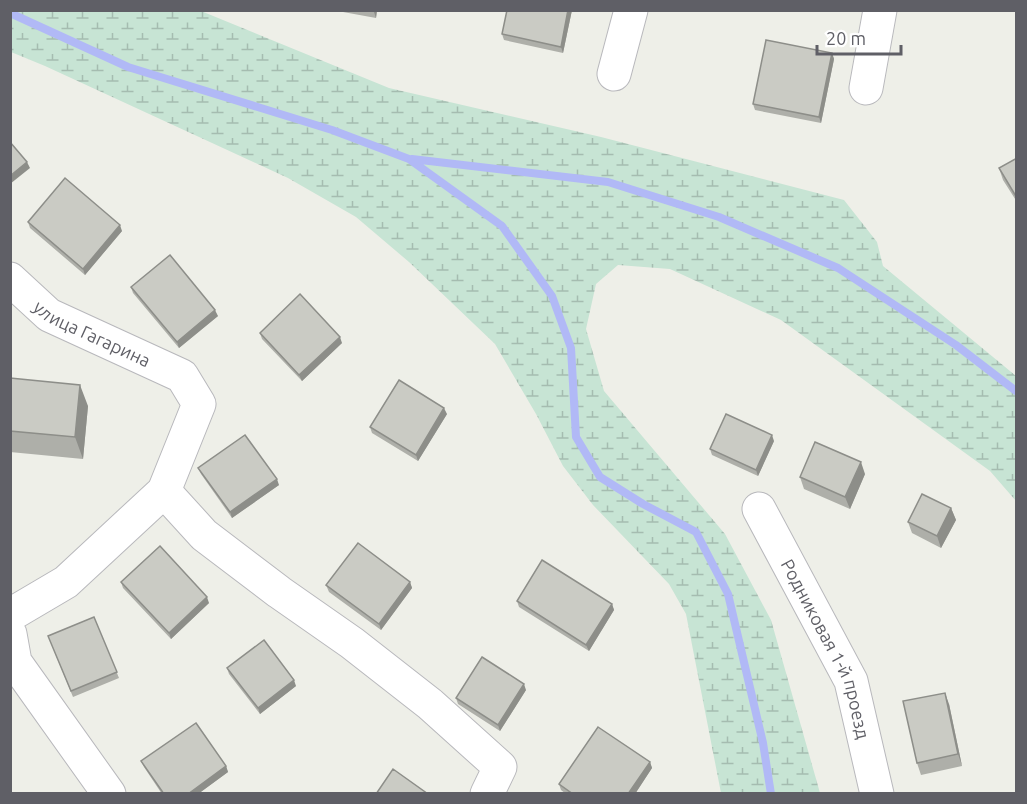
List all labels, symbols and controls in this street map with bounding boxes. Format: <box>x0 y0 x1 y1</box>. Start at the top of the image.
scale bar <box>817 18 901 56</box>
text: 20 m <box>826 28 866 48</box>
street label: улица Гагарина <box>30 296 154 370</box>
street label: Родниковая 1-й проезд <box>778 555 874 741</box>

